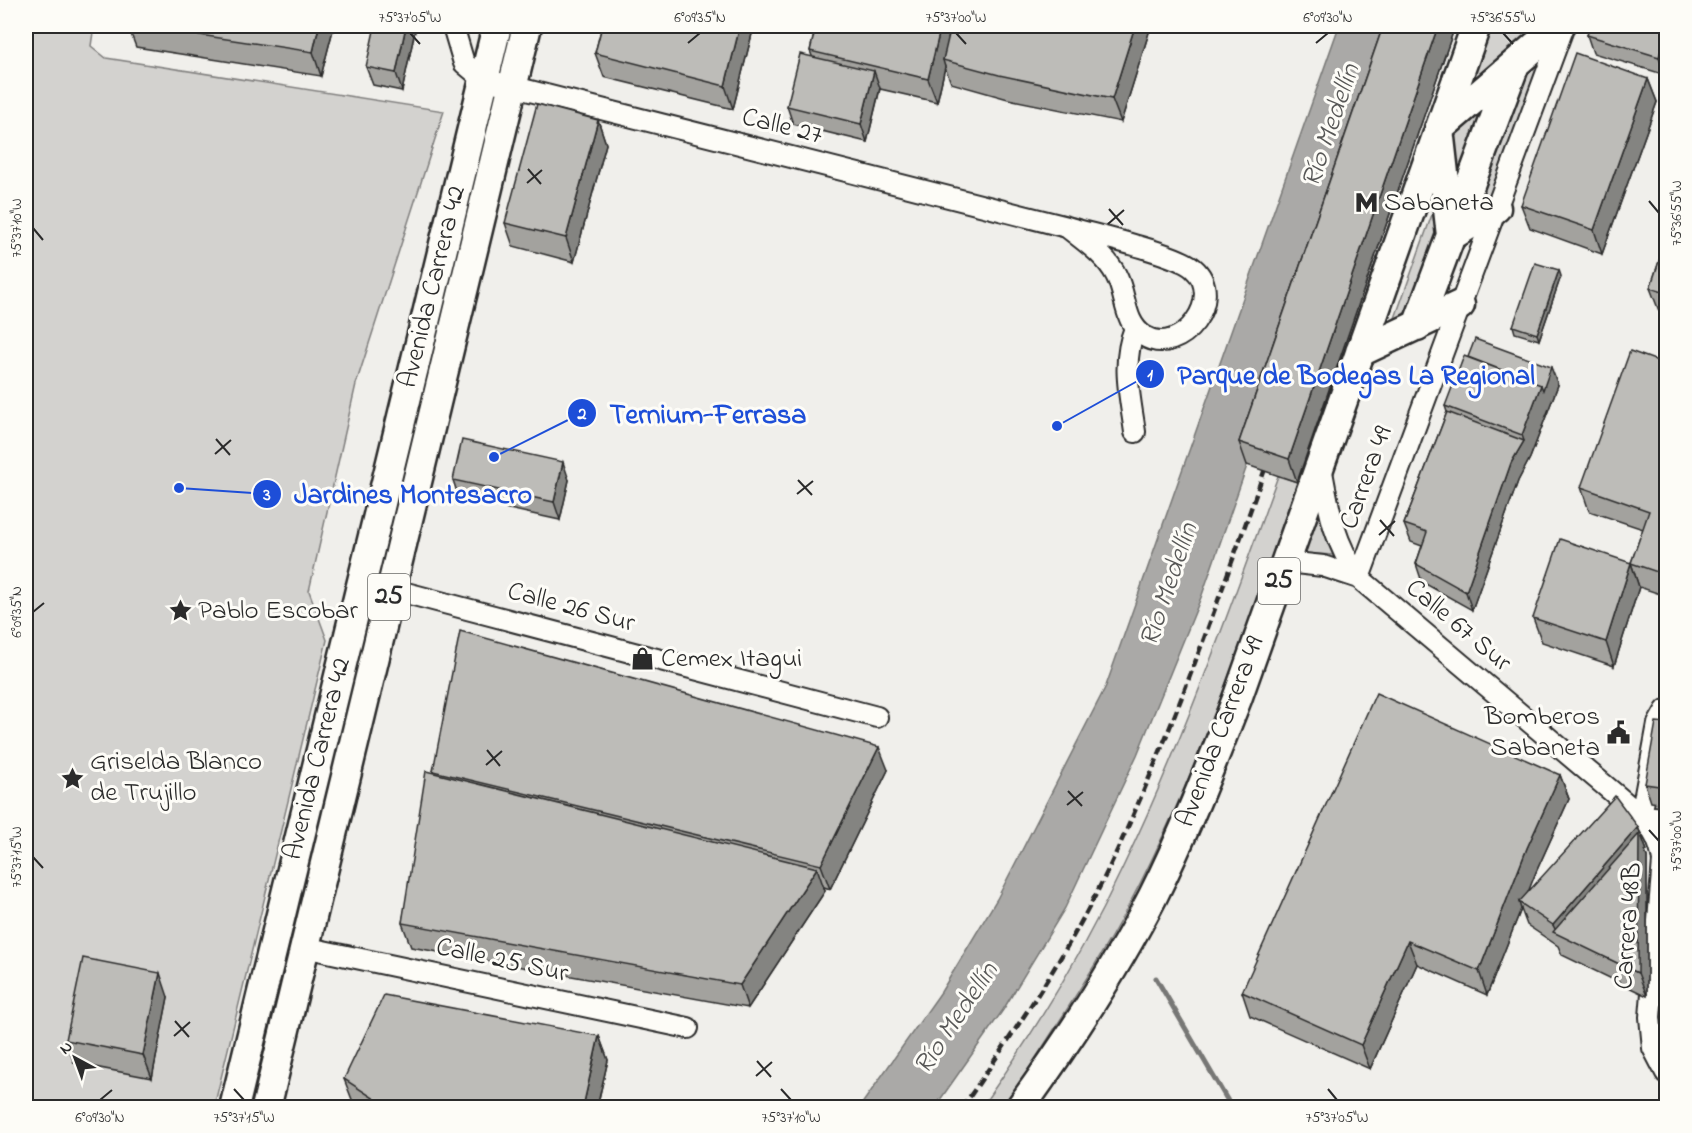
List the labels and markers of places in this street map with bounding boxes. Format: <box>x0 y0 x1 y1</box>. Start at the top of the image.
place label: Sabaneta <box>1384 184 1494 223</box>
metro station icon: Sabaneta <box>1353 190 1379 216</box>
callout: Parque de Bodegas La Regional <box>1135 351 1547 397</box>
callout: Ternium-Ferrasa <box>567 390 818 436</box>
callout: Jardines Montesacro <box>252 471 544 517</box>
place label: Pablo Escobar <box>198 592 359 631</box>
place icon: Pablo Escobar <box>167 598 193 624</box>
place label: Cemex Itagui <box>661 640 802 679</box>
shop icon: Cemex Itagui <box>630 646 656 672</box>
place label: Bomberos Sabaneta <box>1483 698 1600 768</box>
public building icon: Bomberos Sabaneta <box>1605 720 1631 746</box>
place label: Griselda Blanco de Trujillo <box>90 743 262 813</box>
place icon: Griselda Blanco de Trujillo <box>59 765 85 791</box>

